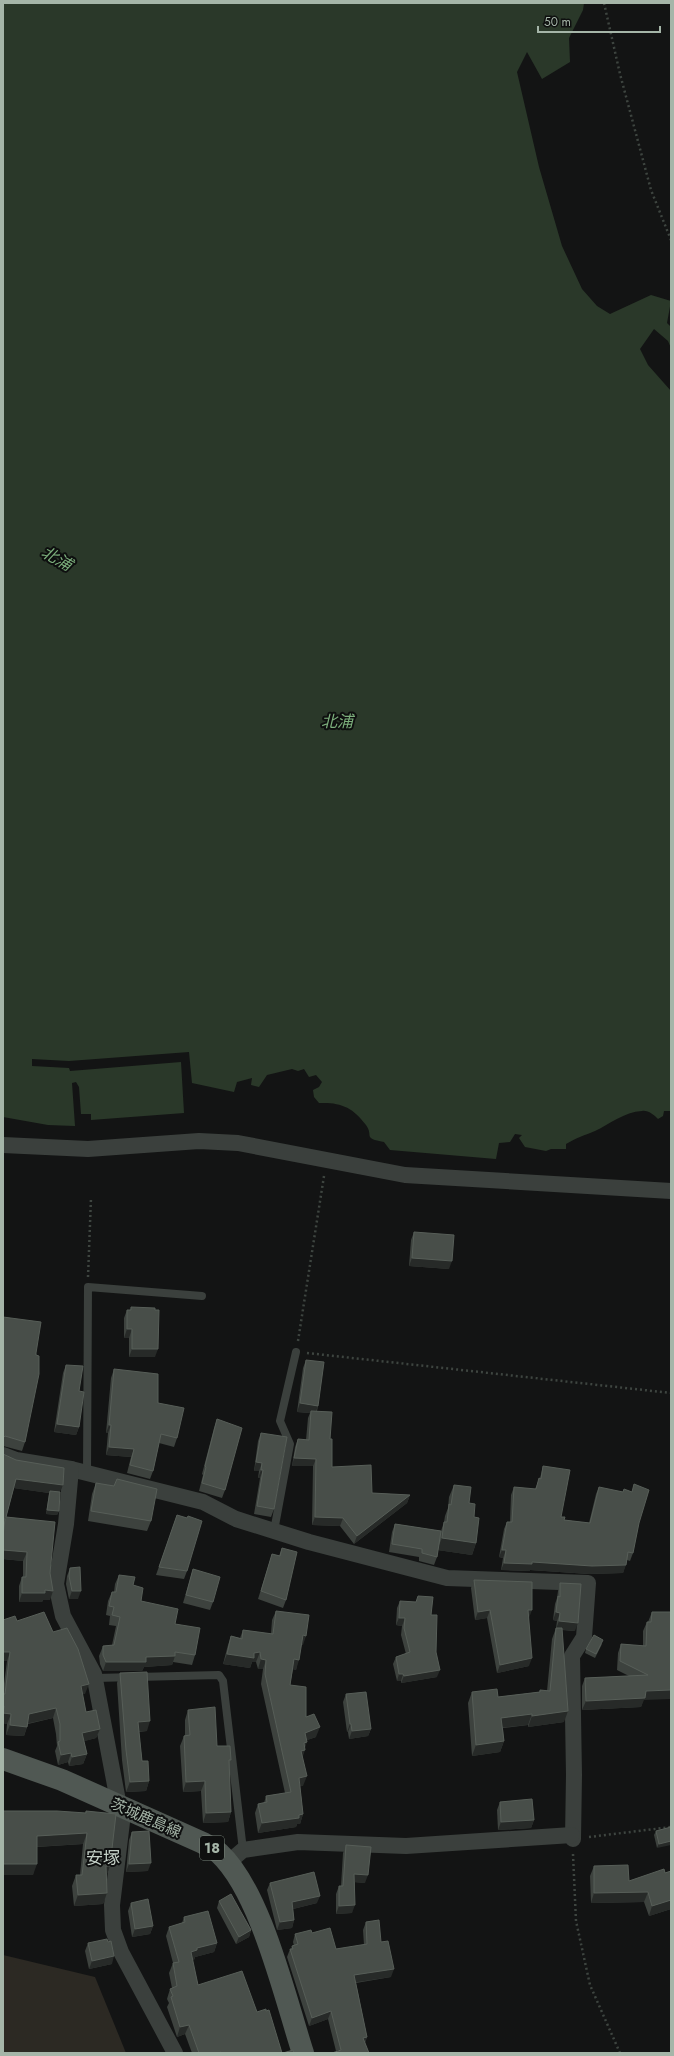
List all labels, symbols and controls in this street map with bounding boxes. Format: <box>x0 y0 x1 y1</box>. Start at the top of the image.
scale bar <box>538 8 660 34</box>
text: 50 m <box>544 13 571 31</box>
water label: 北浦 <box>37 541 79 578</box>
water label: 北浦 <box>321 710 356 733</box>
street label: 茨城鹿島線 <box>107 1793 185 1843</box>
road number: 18 <box>200 1836 224 1860</box>
district label: 安塚 <box>86 1846 120 1870</box>

